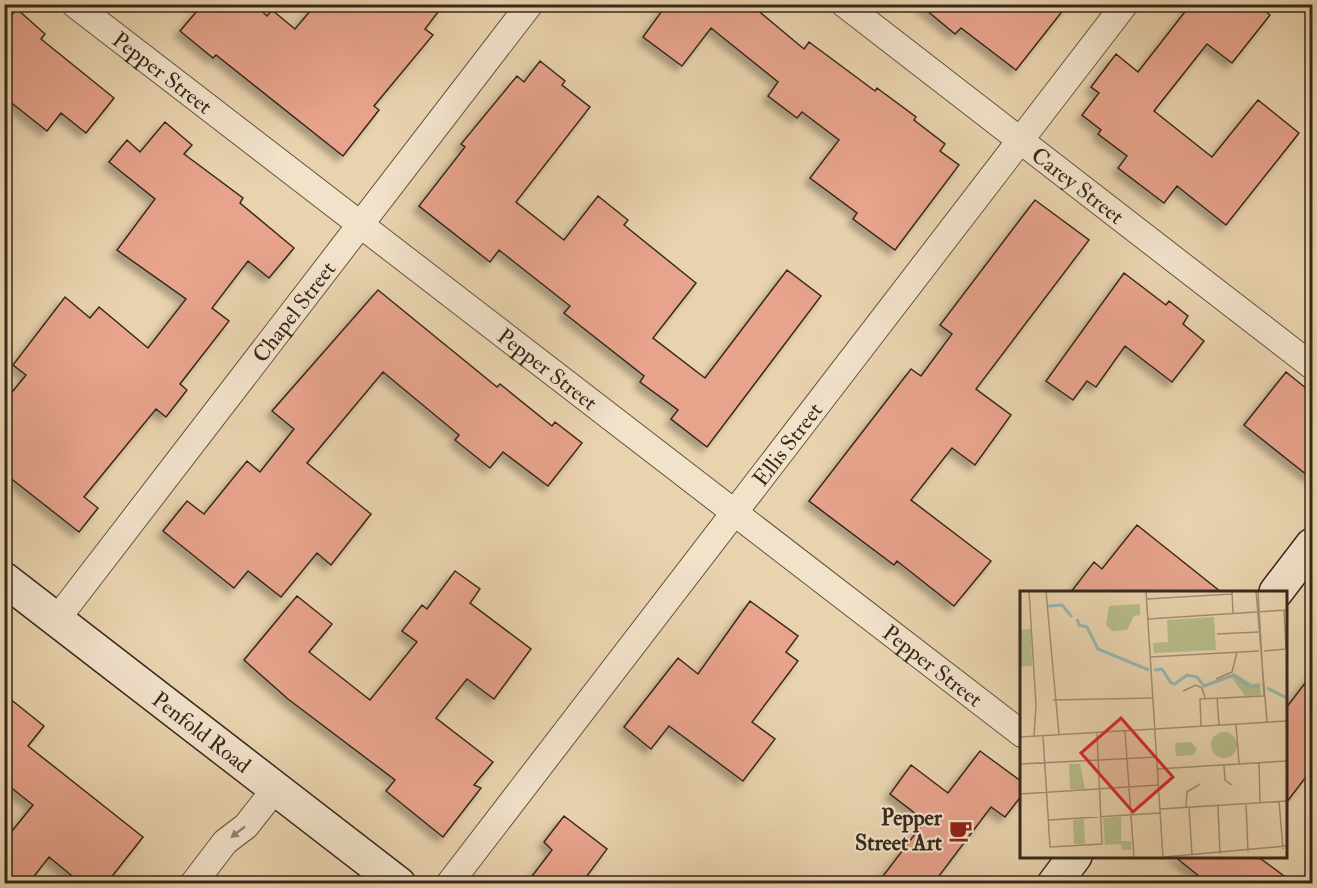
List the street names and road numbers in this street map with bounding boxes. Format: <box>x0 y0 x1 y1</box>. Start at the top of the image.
street label: Pepper Street <box>106 26 218 120</box>
street label: Carey Street <box>1026 141 1130 231</box>
street label: Chapel Street <box>247 256 342 368</box>
street label: Pepper Street <box>492 322 603 417</box>
street label: Ellis Street <box>747 397 829 492</box>
street label: Pepper Street <box>877 619 988 714</box>
street label: Penfold Road <box>146 686 256 780</box>

